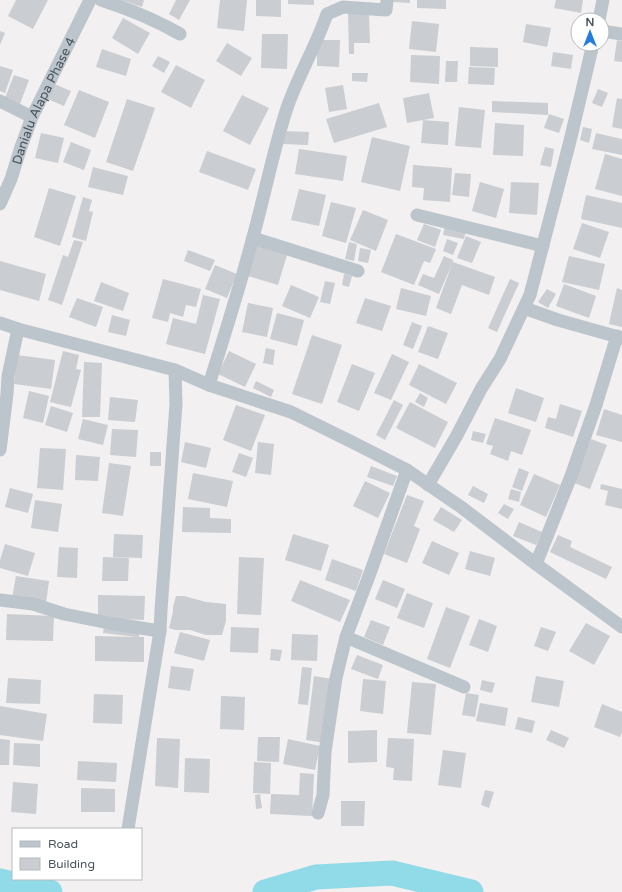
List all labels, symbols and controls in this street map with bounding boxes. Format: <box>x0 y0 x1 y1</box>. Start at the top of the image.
north arrow <box>570 12 610 52</box>
text: N <box>586 16 594 29</box>
street label: Danialu Alapa Phase 4 <box>9 35 79 167</box>
legend <box>12 828 142 880</box>
text: Road <box>48 837 78 851</box>
text: Building <box>48 857 95 871</box>

